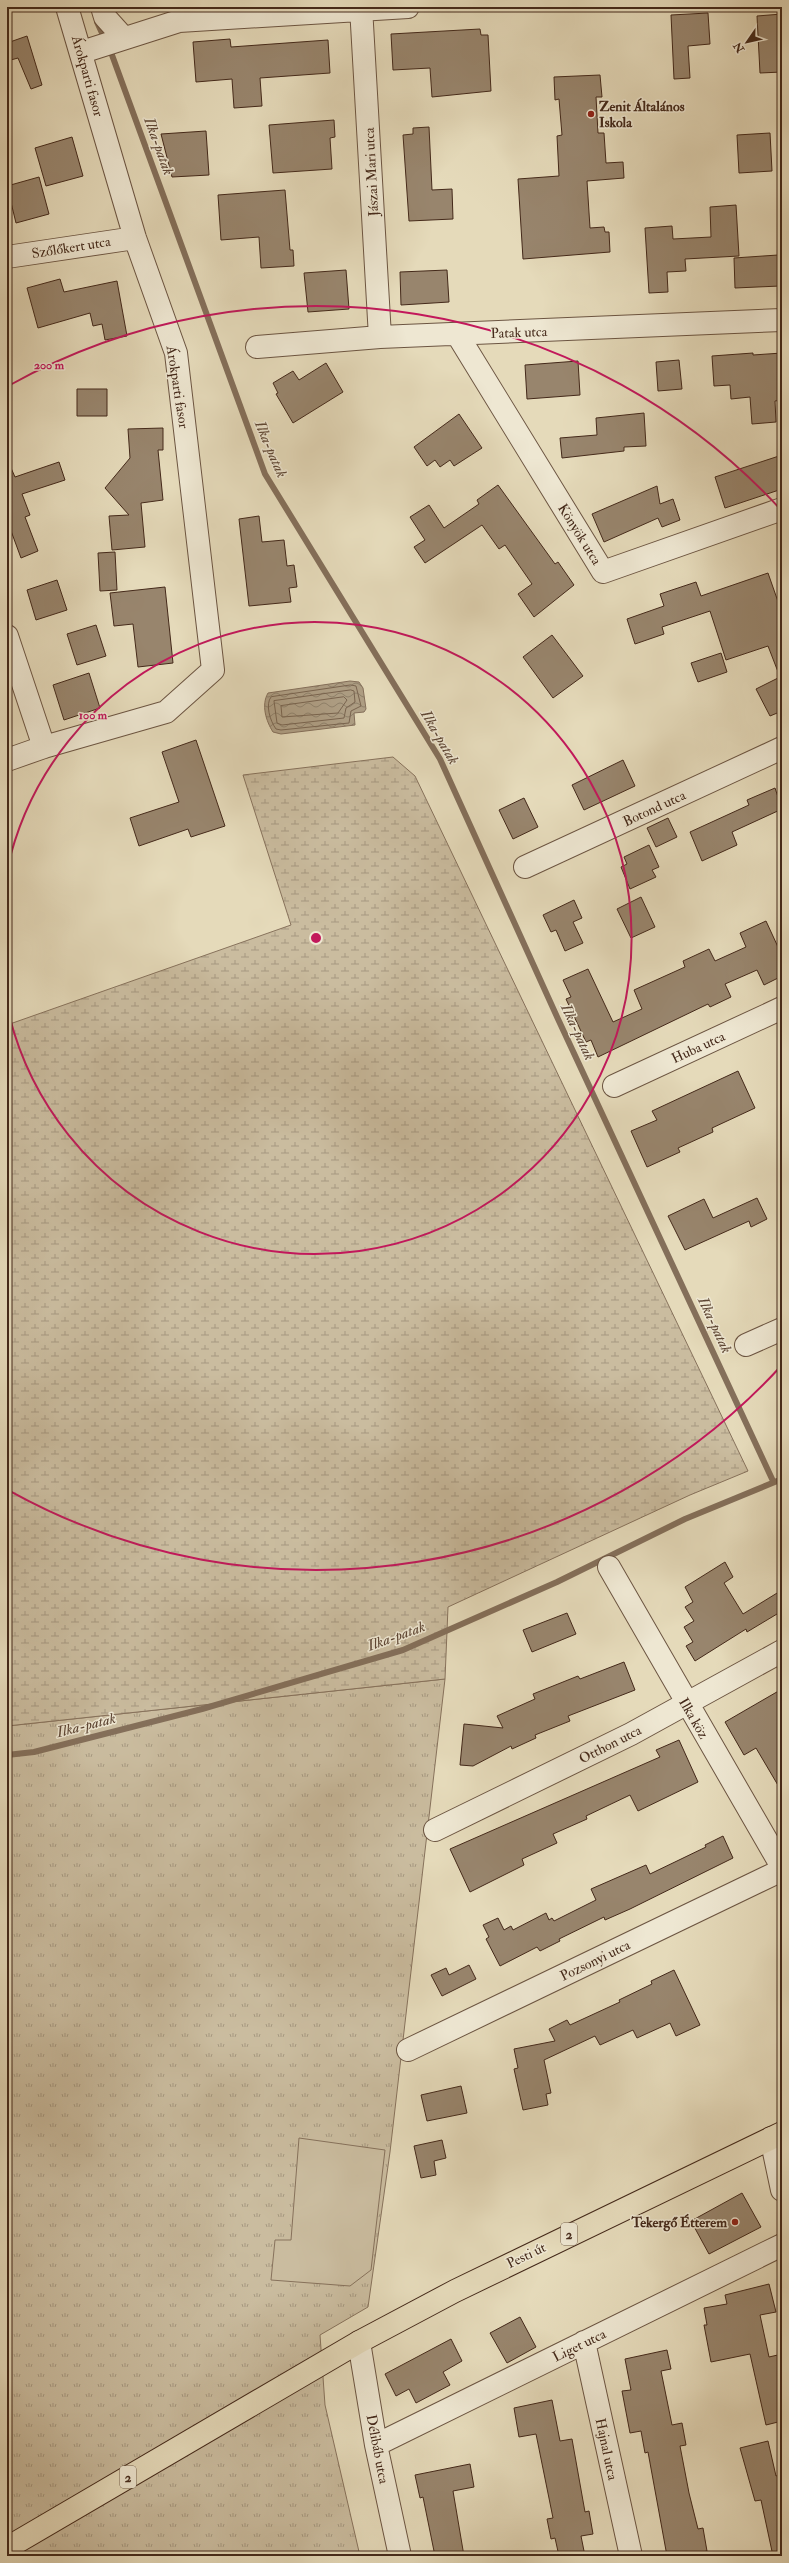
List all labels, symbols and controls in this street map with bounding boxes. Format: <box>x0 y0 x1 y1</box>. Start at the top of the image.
north arrow <box>727 22 767 62</box>
street label: Árokparti fasor <box>67 33 107 120</box>
text: N <box>730 39 748 56</box>
place label: Zenit Általános Iskola <box>599 97 685 131</box>
marker: Zenit Általános Iskola <box>586 109 596 119</box>
water label: Ilka-patak <box>139 114 178 178</box>
street label: Jászai Mari utca <box>361 127 382 218</box>
street label: Szőlőkert utca <box>30 233 112 262</box>
street label: Patak utca <box>490 323 548 342</box>
street label: Árokparti fasor <box>161 343 193 431</box>
text: 200 m <box>34 358 65 373</box>
water label: Ilka-patak <box>250 417 291 481</box>
street label: Könyök utca <box>553 501 605 569</box>
water label: Ilka-patak <box>416 706 463 768</box>
text: 100 m <box>79 708 108 723</box>
street label: Botond utca <box>620 786 689 830</box>
centre of rings <box>309 931 323 945</box>
water label: Ilka-patak <box>556 1000 599 1064</box>
street label: Huba utca <box>669 1028 728 1067</box>
water label: Ilka-patak <box>693 1293 736 1357</box>
water label: Ilka-patak <box>364 1617 428 1656</box>
street label: Ilka köz <box>675 1695 712 1742</box>
water label: Ilka-patak <box>54 1709 118 1742</box>
street label: Otthon utca <box>576 1721 645 1767</box>
street label: Pozsonyi utca <box>557 1936 634 1986</box>
place label: Tekergő Étterem <box>631 2213 727 2232</box>
marker: Tekergő Étterem <box>730 2217 740 2227</box>
road number: 2 <box>561 2223 577 2245</box>
street label: Pesti út <box>504 2239 549 2272</box>
street label: Liget utca <box>550 2325 609 2366</box>
street label: Délibáb utca <box>362 2413 393 2485</box>
street label: Hajnal utca <box>592 2416 621 2482</box>
road number: 2 <box>120 2466 136 2488</box>

